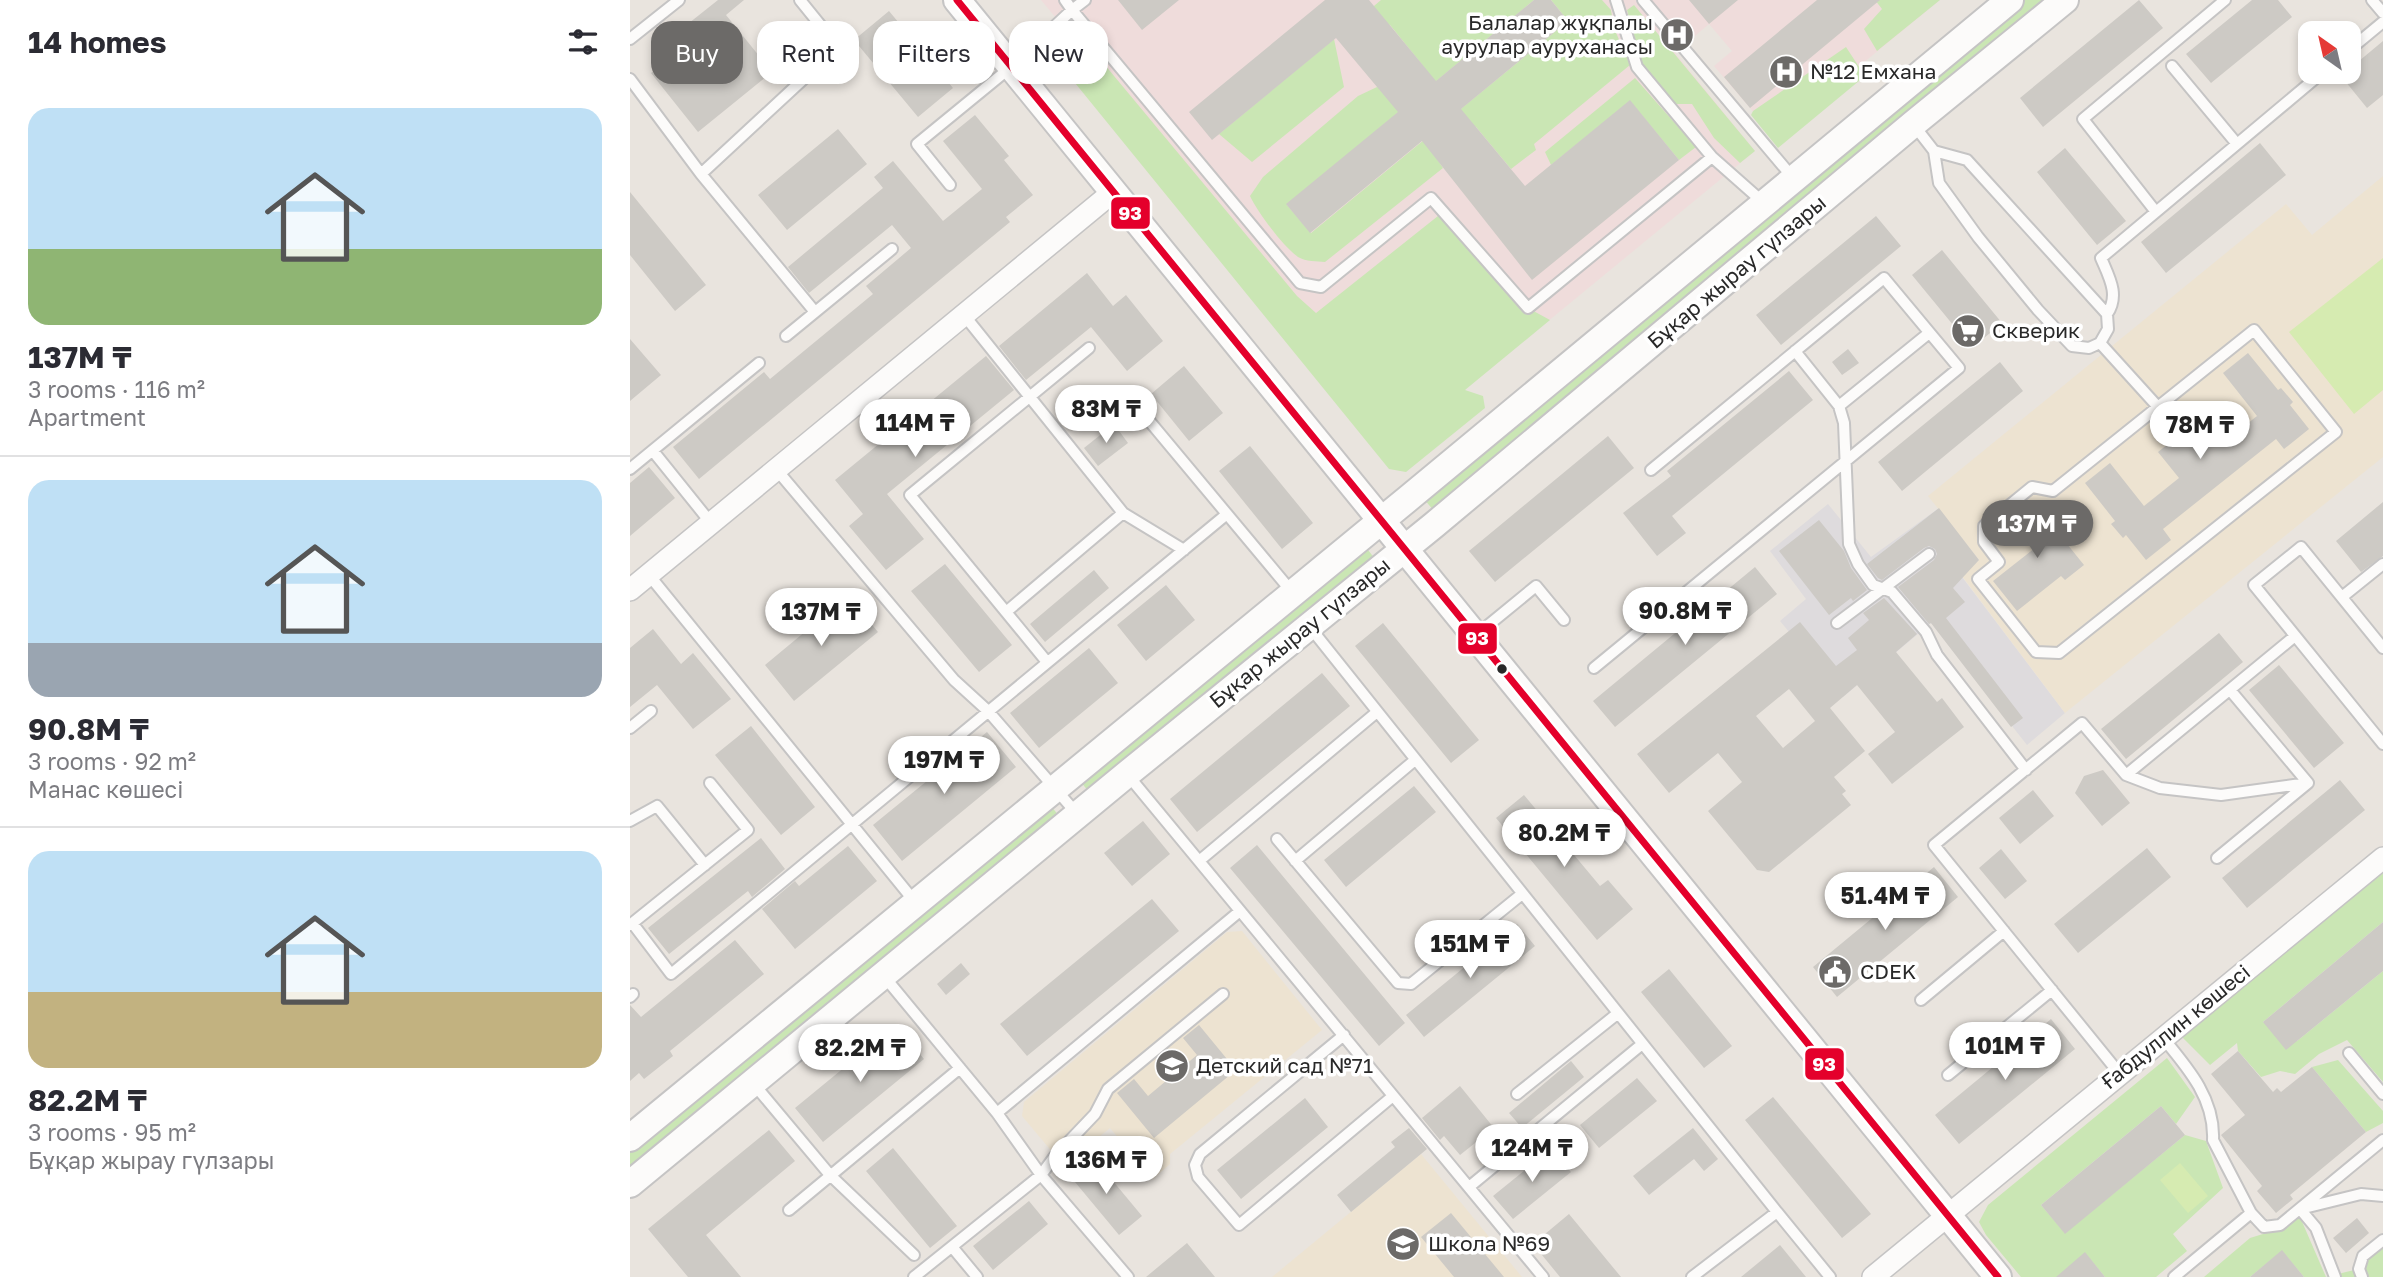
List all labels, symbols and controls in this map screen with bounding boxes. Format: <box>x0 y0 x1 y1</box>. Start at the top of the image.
place label: Балалар жұқпалы аурулар ауруханасы <box>1441 9 1653 59</box>
hospital icon: Балалар жұқпалы аурулар ауруханасы <box>1658 16 1696 54</box>
chip: Buy <box>651 21 743 84</box>
chip: Rent <box>757 21 859 84</box>
chip: Filters <box>873 21 995 84</box>
chip: New <box>1009 21 1108 84</box>
north arrow <box>2298 21 2361 84</box>
map controls <box>2298 21 2361 84</box>
icon: filters <box>564 23 602 61</box>
text: 14 homes <box>28 24 167 60</box>
hospital icon: №12 Емхана <box>1767 53 1805 91</box>
place label: №12 Емхана <box>1810 58 1936 84</box>
icon: home <box>252 154 378 280</box>
street label: Бұқар жырау гүлзары <box>1642 189 1831 354</box>
line badge: 93 <box>1110 196 1151 230</box>
text: 93 <box>1118 201 1142 224</box>
supermarket icon: Скверик <box>1949 312 1987 350</box>
place label: Скверик <box>1992 317 2080 343</box>
text: 137M ₸ <box>28 339 132 375</box>
text: 3 rooms · 116 m² <box>28 375 205 403</box>
pin: 83M ₸ <box>1057 386 1155 445</box>
text: 83M ₸ <box>1071 394 1141 422</box>
pin: 114M ₸ <box>858 400 972 459</box>
pin: 78M ₸ <box>2151 402 2249 461</box>
text: Apartment <box>28 403 146 431</box>
text: 114M ₸ <box>875 408 955 436</box>
text: 78M ₸ <box>2166 410 2234 438</box>
pin: 137M ₸ <box>1980 500 2094 560</box>
text: 137M ₸ <box>1997 509 2077 537</box>
icon: home <box>252 526 378 652</box>
street label: Бұқар жырау гүлзары <box>1204 551 1395 713</box>
pin: 137M ₸ <box>764 588 878 648</box>
pin: 90.8M ₸ <box>1620 588 1750 647</box>
text: 90.8M ₸ <box>1639 596 1731 624</box>
text: 137M ₸ <box>781 597 861 625</box>
line badge: 93 <box>1457 622 1498 655</box>
text: 93 <box>1465 626 1489 649</box>
unlabelled marker <box>1495 662 1509 676</box>
text: 90.8M ₸ <box>28 711 149 747</box>
pin: 197M ₸ <box>887 736 1001 796</box>
text: 197M ₸ <box>904 745 984 773</box>
text: 3 rooms · 92 m² <box>28 747 196 775</box>
text: Манас көшесі <box>28 775 183 803</box>
pin: 80.2M ₸ <box>1499 810 1629 869</box>
text: 80.2M ₸ <box>1518 818 1610 846</box>
pin: 51.4M ₸ <box>1820 872 1950 932</box>
text: 51.4M ₸ <box>1841 881 1929 909</box>
icon: home <box>252 897 378 1023</box>
pin: 151M ₸ <box>1413 920 1527 980</box>
text: 151M ₸ <box>1431 929 1509 957</box>
public building icon: CDEK <box>1816 953 1854 991</box>
place label: CDEK <box>1860 958 1916 984</box>
street label: Ғабдуллин көшесі <box>2096 958 2255 1094</box>
pin: 101M ₸ <box>1948 1023 2062 1082</box>
pin: 82.2M ₸ <box>795 1024 925 1084</box>
text: 101M ₸ <box>1965 1031 2045 1059</box>
text: 82.2M ₸ <box>814 1033 906 1061</box>
school or university icon: Детский сад №71 <box>1153 1047 1191 1085</box>
line badge: 93 <box>1804 1047 1845 1081</box>
place label: Детский сад №71 <box>1196 1052 1373 1078</box>
text: 93 <box>1812 1052 1836 1075</box>
text: 82.2M ₸ <box>28 1082 147 1118</box>
text: 3 rooms · 95 m² <box>28 1118 196 1146</box>
pin: 124M ₸ <box>1475 1124 1589 1184</box>
text: 124M ₸ <box>1491 1133 1573 1161</box>
pin: 136M ₸ <box>1049 1136 1163 1196</box>
text: 136M ₸ <box>1065 1145 1147 1173</box>
text: Бұқар жырау гүлзары <box>28 1146 274 1174</box>
school or university icon: Школа №69 <box>1384 1225 1422 1263</box>
place label: Школа №69 <box>1428 1230 1550 1256</box>

